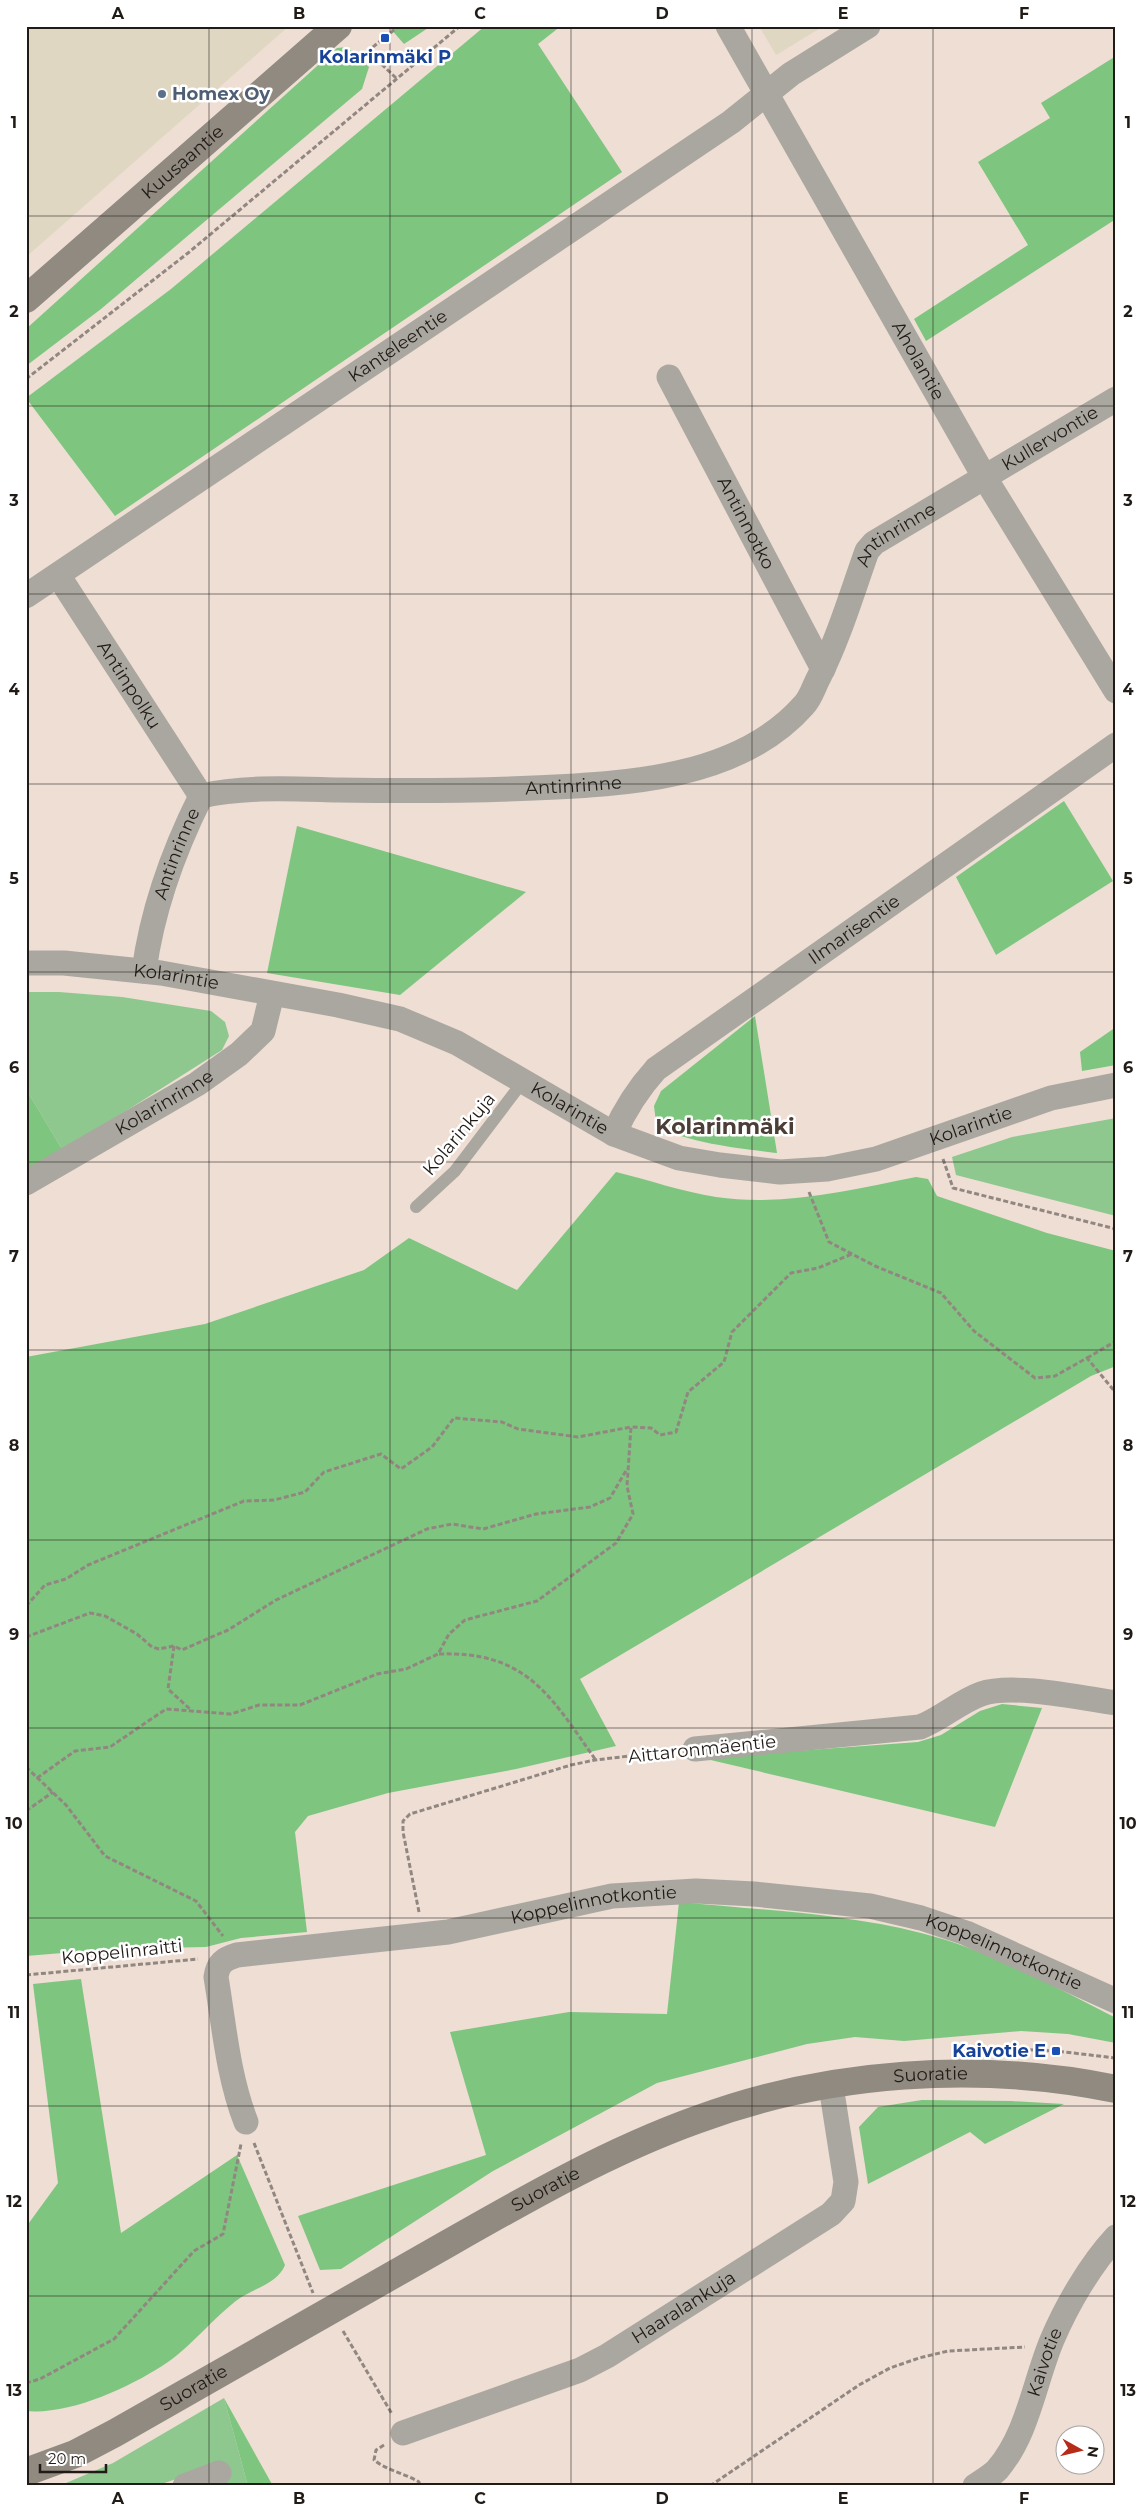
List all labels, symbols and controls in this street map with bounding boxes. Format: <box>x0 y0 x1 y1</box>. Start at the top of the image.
text: A <box>111 4 125 23</box>
text: B <box>293 4 305 23</box>
text: C <box>474 4 486 23</box>
text: D <box>655 4 669 23</box>
text: E <box>838 4 848 23</box>
text: F <box>1019 4 1029 23</box>
marker: Kolarinmäki P <box>379 32 391 44</box>
place label: Kolarinmäki P <box>319 46 451 68</box>
place label: Homex Oy <box>172 83 270 105</box>
marker: Homex Oy <box>156 88 168 100</box>
text: 1 <box>11 113 17 132</box>
text: 1 <box>1125 113 1131 132</box>
street label: Kuusaantie <box>137 120 228 204</box>
text: 2 <box>9 302 19 321</box>
text: 2 <box>1123 302 1133 321</box>
street label: Kanteleentie <box>344 305 452 387</box>
street label: Aholantie <box>887 317 949 404</box>
street label: Kullervontie <box>998 401 1102 476</box>
street label: Antinnotko <box>712 473 779 573</box>
text: 3 <box>8 491 19 510</box>
text: 3 <box>1122 491 1133 510</box>
street label: Antinrinne <box>851 498 940 570</box>
street label: Antinpolku <box>93 637 166 733</box>
text: 4 <box>8 680 20 699</box>
text: 4 <box>1122 680 1134 699</box>
street label: Antinrinne <box>525 771 623 799</box>
street label: Antinrinne <box>149 804 205 902</box>
text: 5 <box>9 869 19 888</box>
text: 5 <box>1123 869 1133 888</box>
street label: Ilmarisentie <box>804 890 904 969</box>
street label: Kolarintie <box>132 959 221 994</box>
text: 6 <box>9 1058 19 1077</box>
text: 6 <box>1123 1058 1133 1077</box>
street label: Kolarinrinne <box>111 1065 218 1140</box>
street label: Kolarintie <box>527 1077 613 1140</box>
street label: Kolarinkuja <box>418 1088 500 1180</box>
street label: Kolarintie <box>926 1101 1015 1151</box>
district label: Kolarinmäki <box>655 1113 795 1140</box>
text: 7 <box>9 1247 19 1266</box>
text: 7 <box>1123 1247 1133 1266</box>
text: 8 <box>9 1436 19 1455</box>
text: 8 <box>1123 1436 1133 1455</box>
text: 9 <box>9 1625 19 1644</box>
text: 9 <box>1123 1625 1133 1644</box>
street label: Aittaronmäentie <box>627 1730 777 1768</box>
text: 10 <box>5 1814 23 1833</box>
text: 10 <box>1119 1814 1137 1833</box>
street label: Koppelinnotkontie <box>508 1881 678 1929</box>
street label: Koppelinnotkontie <box>922 1909 1086 1995</box>
street label: Koppelinraitti <box>60 1935 184 1969</box>
text: 11 <box>8 2003 20 2022</box>
text: 11 <box>1122 2003 1134 2022</box>
place label: Kaivotie E <box>952 2040 1046 2062</box>
marker: Kaivotie E <box>1050 2045 1062 2057</box>
street label: Suoratie <box>893 2063 968 2087</box>
street label: Suoratie <box>507 2162 584 2217</box>
text: 12 <box>6 2192 22 2211</box>
text: 12 <box>1120 2192 1136 2211</box>
street label: Haaralankuja <box>628 2266 740 2349</box>
street label: Kaivotie <box>1023 2324 1067 2399</box>
street label: Suoratie <box>156 2360 232 2416</box>
text: 13 <box>6 2381 22 2400</box>
text: 13 <box>1120 2381 1136 2400</box>
north arrow <box>1054 2424 1104 2474</box>
scale bar <box>40 2442 106 2474</box>
text: N <box>1083 2445 1103 2459</box>
text: 20 m <box>48 2449 86 2468</box>
text: A <box>111 2489 125 2508</box>
text: B <box>293 2489 305 2508</box>
text: C <box>474 2489 486 2508</box>
text: D <box>655 2489 669 2508</box>
text: E <box>838 2489 848 2508</box>
text: F <box>1019 2489 1029 2508</box>

